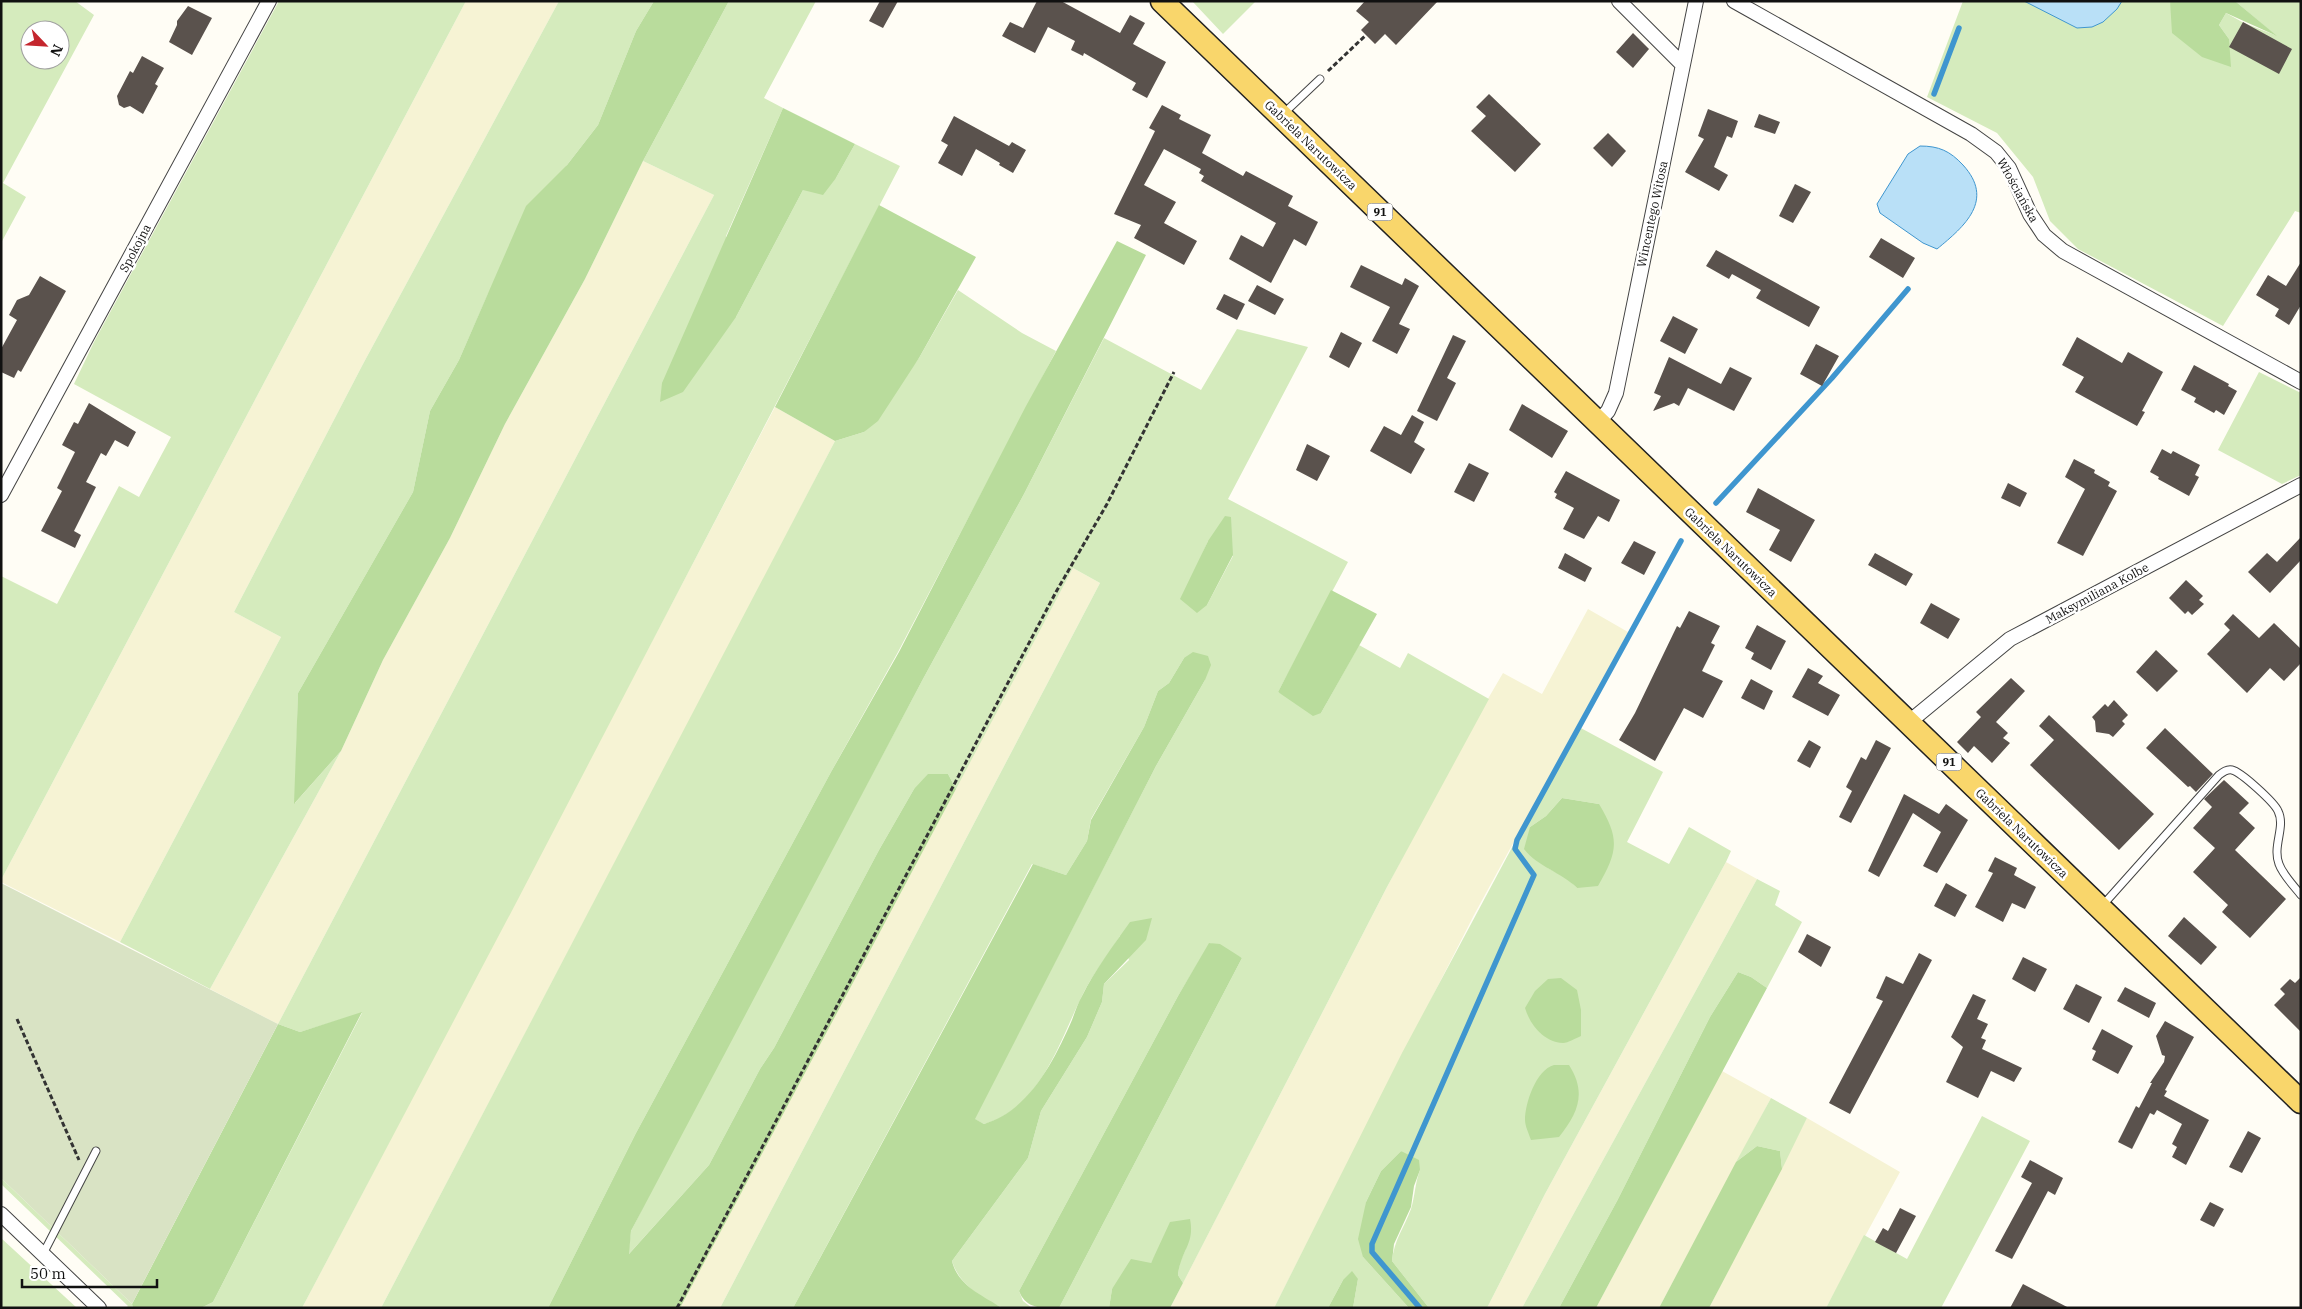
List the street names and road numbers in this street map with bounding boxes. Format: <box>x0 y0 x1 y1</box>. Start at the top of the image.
street label: Gabriela Narutowicza <box>1262 97 1361 193</box>
street label: Włościańska <box>1994 155 2042 225</box>
street label: Wincentego Witosa <box>1633 159 1671 269</box>
road number: 91 <box>1368 203 1392 220</box>
street label: Spokojna <box>116 221 154 275</box>
street label: Gabriela Narutowicza <box>1682 504 1781 600</box>
street label: Maksymiliana Kolbe <box>2043 559 2151 627</box>
road number: 91 <box>1936 754 1962 770</box>
street label: Gabriela Narutowicza <box>1973 785 2072 881</box>

